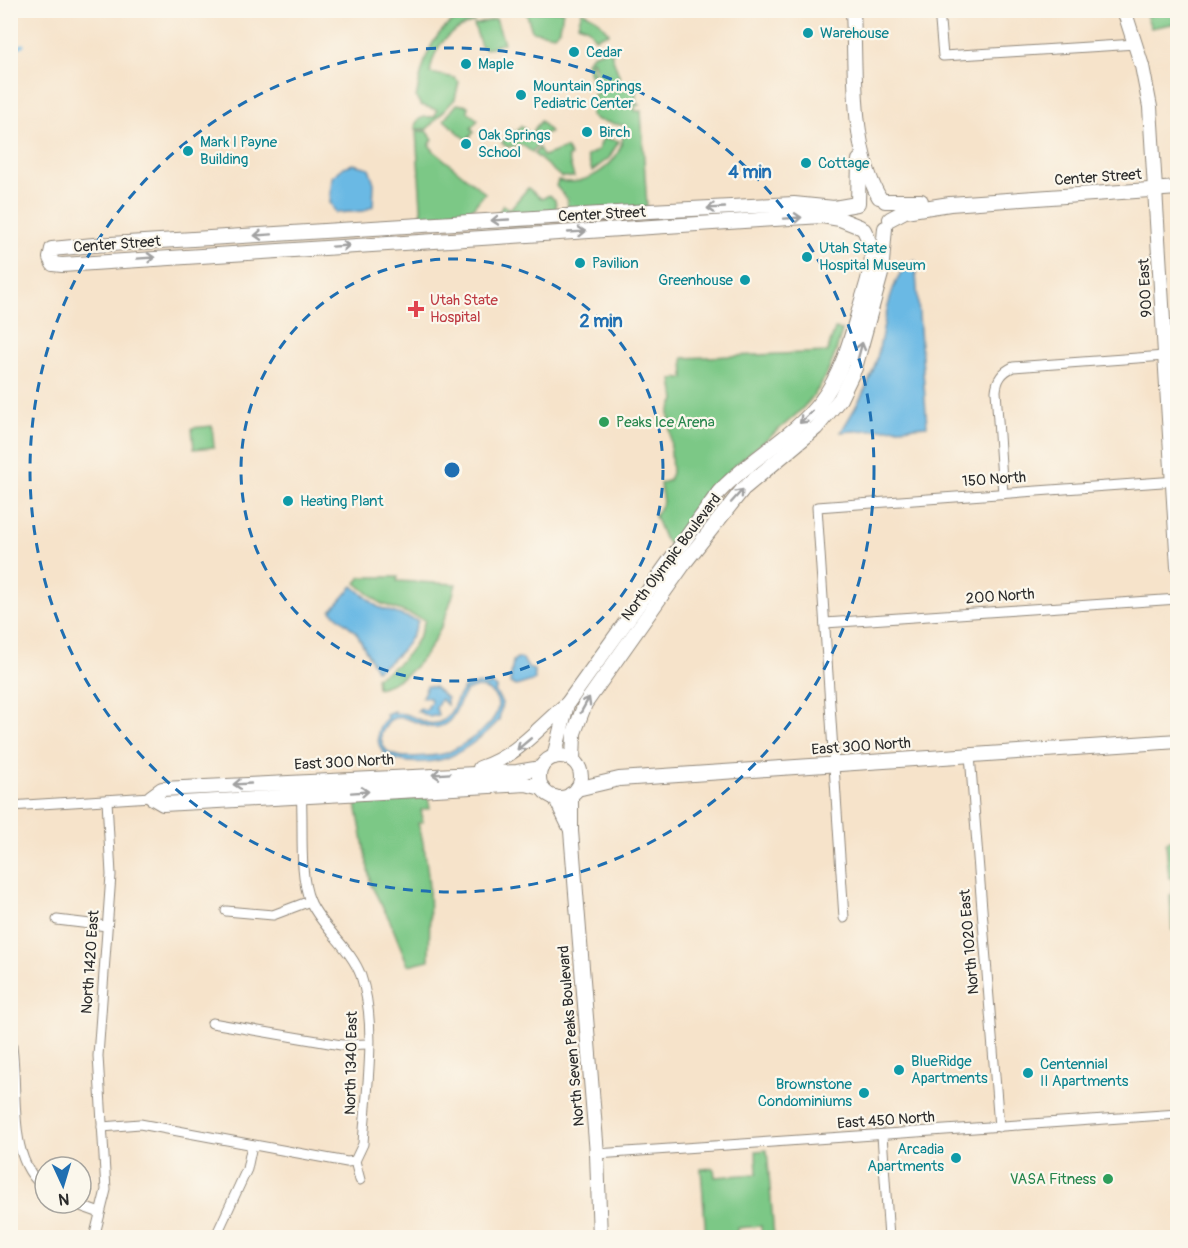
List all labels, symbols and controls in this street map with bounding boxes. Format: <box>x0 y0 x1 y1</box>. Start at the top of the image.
place label: Warehouse <box>820 24 890 43</box>
marker: Warehouse <box>801 26 815 40</box>
place label: Cedar <box>586 43 623 62</box>
marker: Cedar <box>567 45 581 59</box>
place label: Maple <box>478 55 514 74</box>
marker: Maple <box>459 57 473 71</box>
place label: Mountain Springs Pediatric Center <box>533 77 642 113</box>
marker: Mountain Springs Pediatric Center <box>514 88 528 102</box>
place label: Birch <box>599 123 630 142</box>
marker: Birch <box>580 125 594 139</box>
place label: Oak Springs School <box>478 126 551 162</box>
place label: Mark I Payne Building <box>200 133 278 169</box>
marker: Oak Springs School <box>459 137 473 151</box>
marker: Mark I Payne Building <box>181 144 195 158</box>
place label: Cottage <box>818 154 870 173</box>
marker: Cottage <box>799 156 813 170</box>
text: 4 min <box>728 161 772 184</box>
street label: Center Street <box>1054 165 1143 190</box>
one-way arrow <box>706 202 726 213</box>
street label: Center Street <box>558 203 647 226</box>
one-way arrow <box>783 213 802 224</box>
one-way arrow <box>491 215 511 226</box>
one-way arrow <box>567 226 587 237</box>
one-way arrow <box>254 229 274 240</box>
street label: Center Street <box>73 232 162 257</box>
place label: Utah State Hospital Museum <box>819 239 926 275</box>
one-way arrow <box>330 240 350 251</box>
marker: Utah State Hospital Museum <box>800 250 814 264</box>
one-way arrow <box>136 252 156 263</box>
place label: Pavilion <box>592 254 639 273</box>
marker: Pavilion <box>573 256 587 270</box>
street label: 900 East <box>1134 257 1157 318</box>
place label: Greenhouse <box>658 271 734 290</box>
marker: Greenhouse <box>738 273 752 287</box>
place label: Utah State Hospital <box>430 291 499 327</box>
marker: Utah State Hospital <box>407 300 425 318</box>
text: 2 min <box>579 310 623 333</box>
one-way arrow <box>855 342 866 361</box>
one-way arrow <box>798 410 813 424</box>
place label: Peaks Ice Arena <box>616 413 715 432</box>
marker: Peaks Ice Arena <box>597 415 611 429</box>
centre of rings <box>442 460 462 480</box>
street label: 150 North <box>961 468 1027 491</box>
one-way arrow <box>730 489 744 504</box>
street label: North Olympic Boulevard <box>617 490 725 625</box>
place label: Heating Plant <box>300 492 384 511</box>
marker: Heating Plant <box>281 494 295 508</box>
street label: 200 North <box>965 585 1035 608</box>
one-way arrow <box>579 697 591 714</box>
street label: East 300 North <box>811 734 911 759</box>
one-way arrow <box>517 737 532 751</box>
street label: East 300 North <box>294 750 394 775</box>
one-way arrow <box>432 768 452 779</box>
one-way arrow <box>232 779 252 790</box>
one-way arrow <box>349 787 369 798</box>
street label: North 1020 East <box>955 888 984 995</box>
street label: North 1420 East <box>77 909 104 1015</box>
street label: North Seven Peaks Boulevard <box>554 945 589 1127</box>
street label: North 1340 East <box>341 1010 362 1115</box>
place label: BlueRidge Apartments <box>911 1052 988 1088</box>
place label: Centennial II Apartments <box>1040 1055 1129 1091</box>
marker: BlueRidge Apartments <box>892 1063 906 1077</box>
marker: Centennial II Apartments <box>1021 1066 1035 1080</box>
place label: Brownstone Condominiums <box>758 1075 853 1111</box>
marker: Brownstone Condominiums <box>857 1086 871 1100</box>
street label: East 450 North <box>837 1108 935 1133</box>
place label: Arcadia Apartments <box>867 1140 944 1176</box>
marker: Arcadia Apartments <box>949 1151 963 1165</box>
north arrow <box>33 1155 93 1215</box>
place label: VASA Fitness <box>1010 1170 1096 1189</box>
marker: VASA Fitness <box>1101 1172 1115 1186</box>
text: N <box>58 1189 70 1209</box>

